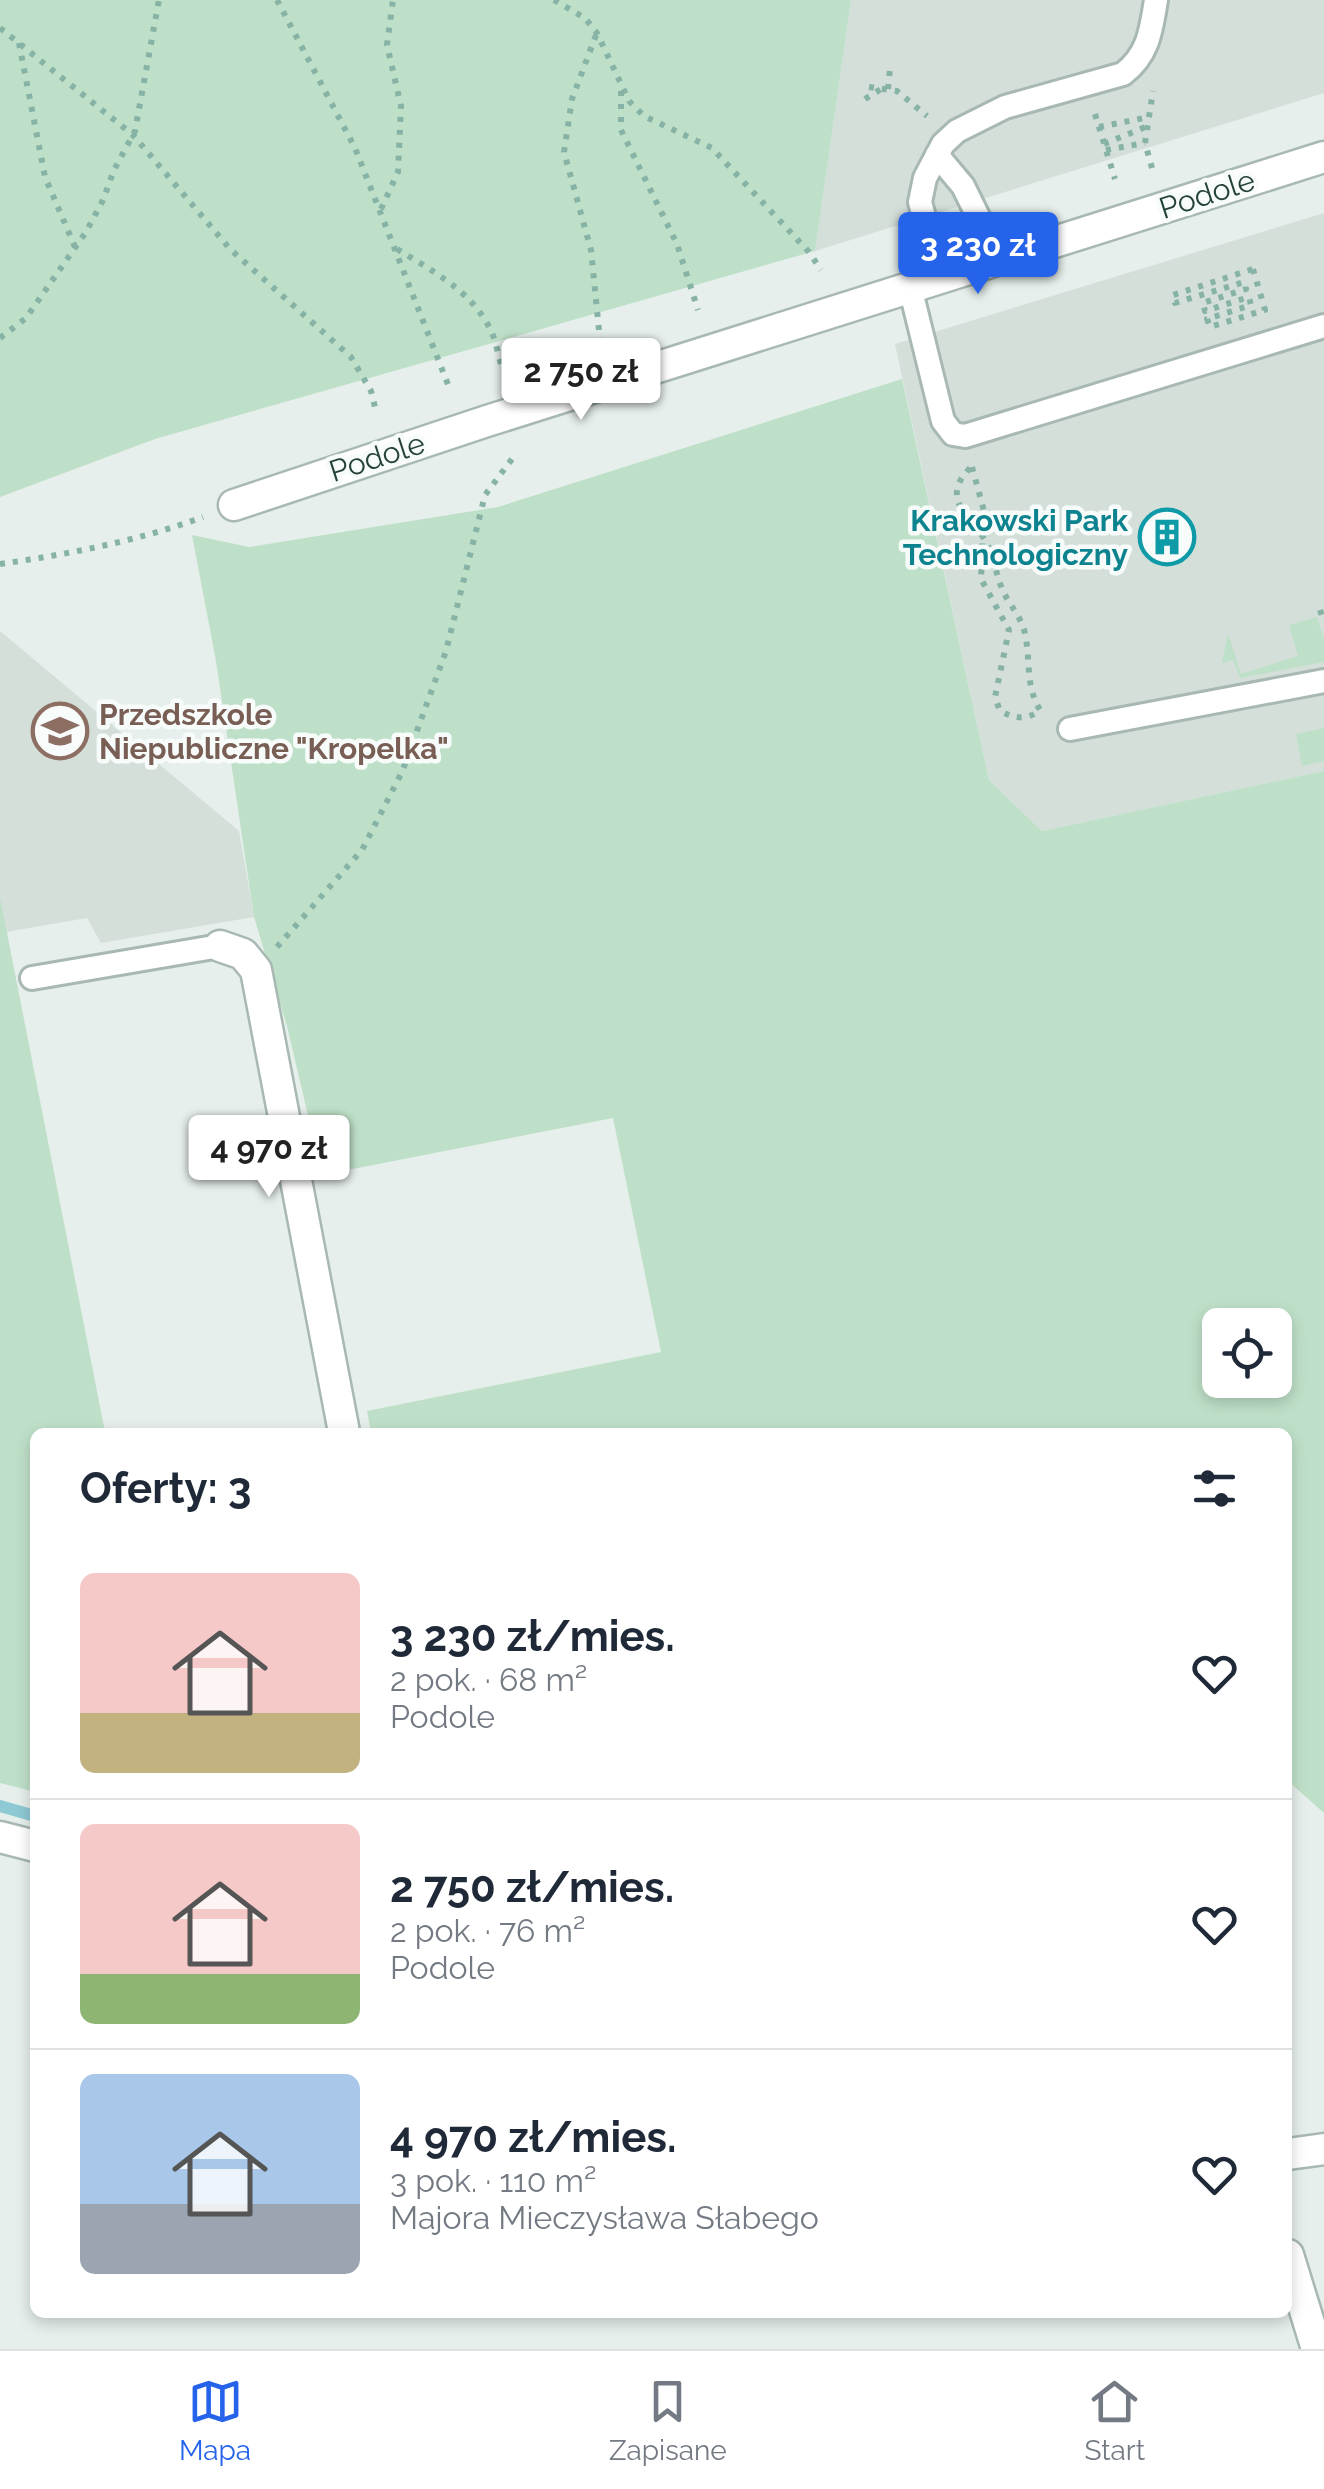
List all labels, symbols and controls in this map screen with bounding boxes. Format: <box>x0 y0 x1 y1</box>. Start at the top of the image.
street label: Podole <box>1155 162 1259 226</box>
pin: 3 230 zł <box>875 212 1081 297</box>
text: 3 230 zł <box>920 226 1036 263</box>
pin: 2 750 zł <box>478 338 684 423</box>
text: 2 750 zł <box>523 352 639 389</box>
street label: Podole <box>325 425 429 489</box>
place label: Krakowski Park Technologiczny <box>903 503 1128 572</box>
building icon: Krakowski Park Technologiczny <box>1137 507 1197 567</box>
place label: Przedszkole Niepubliczne "Kropelka" <box>99 697 449 766</box>
school or university icon: Przedszkole Niepubliczne "Kropelka" <box>30 701 90 761</box>
pin: 4 970 zł <box>166 1115 372 1200</box>
text: 4 970 zł <box>211 1129 327 1166</box>
map controls <box>1202 1308 1292 1398</box>
button: locate <box>1202 1308 1292 1398</box>
icon: filters <box>1187 1461 1242 1516</box>
text: Oferty: 3 <box>80 1464 251 1513</box>
text: 3 230 zł/mies. <box>390 1612 675 1661</box>
icon: home <box>160 1613 280 1733</box>
icon: heart <box>1187 1646 1242 1701</box>
text: 2 pok. · 68 m² <box>390 1661 587 1698</box>
text: Podole <box>390 1698 495 1735</box>
text: 2 750 zł/mies. <box>390 1863 674 1912</box>
icon: home <box>160 1864 280 1984</box>
icon: heart <box>1187 1897 1242 1952</box>
text: 2 pok. · 76 m² <box>390 1912 585 1949</box>
text: Podole <box>390 1949 495 1986</box>
text: 4 970 zł/mies. <box>390 2113 677 2162</box>
icon: home <box>160 2114 280 2234</box>
icon: heart <box>1187 2147 1242 2202</box>
text: 3 pok. · 110 m² <box>390 2162 596 2199</box>
text: Majora Mieczysława Słabego <box>390 2199 819 2236</box>
tab: Mapa <box>179 2374 251 2467</box>
tab: Zapisane <box>609 2374 727 2467</box>
tab: Start <box>1084 2374 1145 2467</box>

